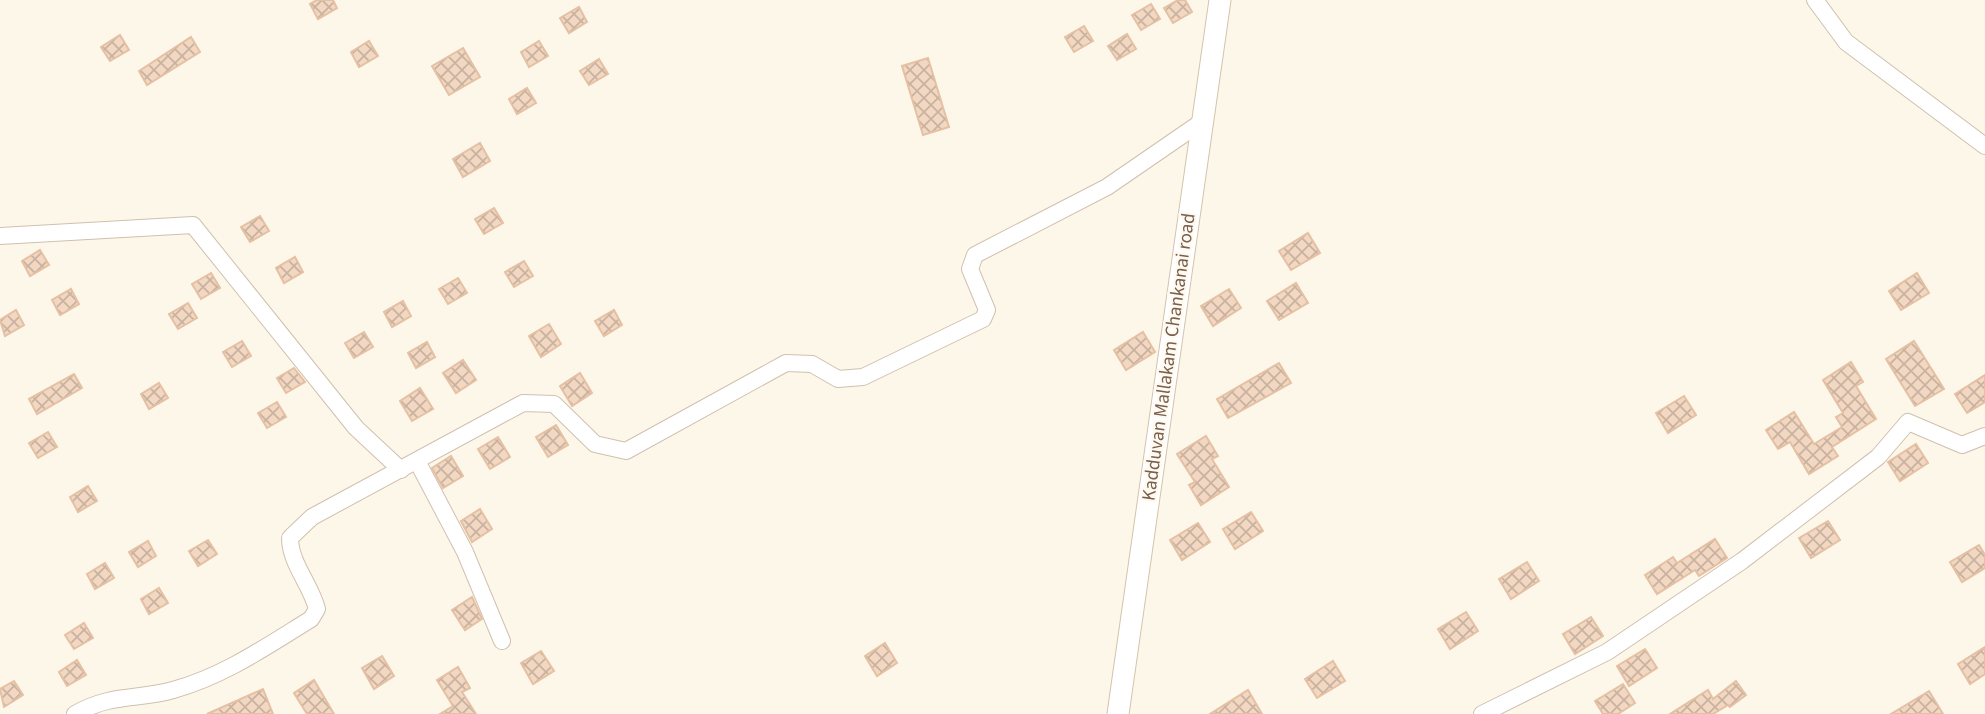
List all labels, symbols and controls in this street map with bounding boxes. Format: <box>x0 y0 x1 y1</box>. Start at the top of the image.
street label: Kadduvan Mallakam Chankanai road <box>1135 211 1203 503</box>

